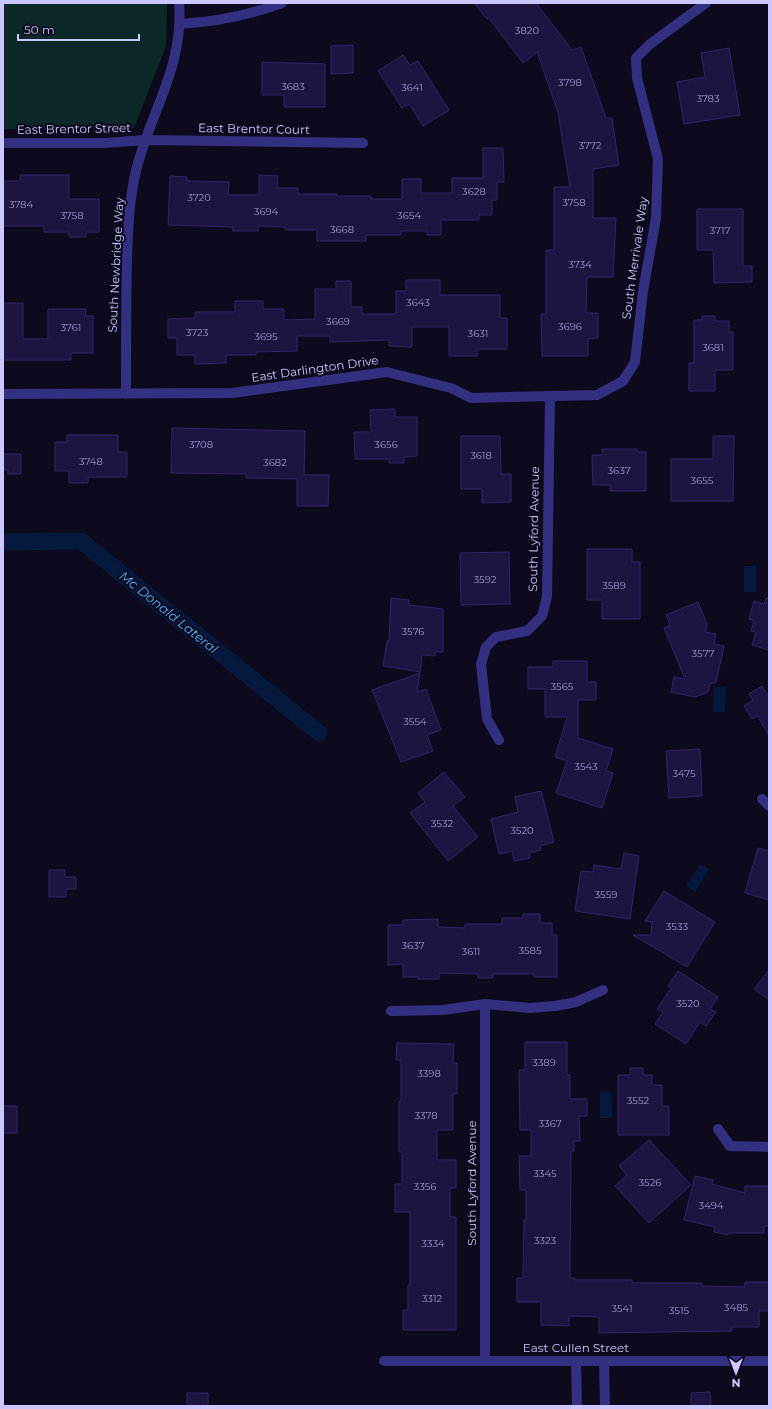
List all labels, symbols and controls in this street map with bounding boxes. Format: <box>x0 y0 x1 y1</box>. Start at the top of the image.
scale bar <box>18 16 139 42</box>
text: 50 m <box>24 22 55 37</box>
house number: 3820 <box>515 24 540 37</box>
house number: 3798 <box>558 76 582 89</box>
house number: 3683 <box>281 80 305 93</box>
house number: 3641 <box>401 81 423 94</box>
house number: 3783 <box>696 92 720 105</box>
street label: East Brentor Street <box>17 120 131 137</box>
street label: East Brentor Court <box>198 120 310 137</box>
house number: 3772 <box>579 139 602 152</box>
house number: 3628 <box>462 185 486 198</box>
house number: 3720 <box>187 191 211 204</box>
street label: South Merrivale Way <box>618 195 651 320</box>
street label: South Newbridge Way <box>104 196 127 333</box>
house number: 3758 <box>562 196 586 209</box>
house number: 3784 <box>9 198 33 211</box>
house number: 3694 <box>254 205 279 218</box>
house number: 3758 <box>60 209 84 222</box>
house number: 3654 <box>397 209 421 222</box>
house number: 3668 <box>330 223 354 236</box>
house number: 3717 <box>709 224 731 237</box>
house number: 3734 <box>568 258 592 271</box>
house number: 3643 <box>406 296 430 309</box>
house number: 3669 <box>326 315 350 328</box>
house number: 3696 <box>558 320 582 333</box>
house number: 3761 <box>61 321 81 334</box>
house number: 3723 <box>186 326 209 339</box>
house number: 3631 <box>468 327 488 340</box>
house number: 3695 <box>254 330 278 343</box>
house number: 3681 <box>702 341 724 354</box>
street label: East Darlington Drive <box>250 352 379 385</box>
house number: 3708 <box>189 438 213 451</box>
house number: 3656 <box>374 438 398 451</box>
house number: 3618 <box>470 449 492 462</box>
house number: 3748 <box>79 455 103 468</box>
house number: 3682 <box>263 456 287 469</box>
house number: 3637 <box>607 464 631 477</box>
street label: South Lyford Avenue <box>525 466 542 592</box>
house number: 3655 <box>691 474 714 487</box>
water label: Mc Donald Lateral <box>117 567 222 657</box>
house number: 3592 <box>474 573 497 586</box>
house number: 3589 <box>602 579 626 592</box>
house number: 3576 <box>402 625 424 638</box>
house number: 3577 <box>692 647 715 660</box>
house number: 3565 <box>551 680 574 693</box>
house number: 3554 <box>403 715 427 728</box>
house number: 3543 <box>574 760 598 773</box>
house number: 3475 <box>672 767 696 780</box>
house number: 3532 <box>431 817 454 830</box>
house number: 3520 <box>510 824 534 837</box>
house number: 3559 <box>595 888 617 901</box>
house number: 3533 <box>666 920 689 933</box>
house number: 3637 <box>401 939 425 952</box>
house number: 3585 <box>518 944 542 957</box>
house number: 3611 <box>462 945 480 958</box>
house number: 3520 <box>676 997 700 1010</box>
house number: 3389 <box>532 1056 556 1069</box>
house number: 3398 <box>417 1067 441 1080</box>
house number: 3552 <box>627 1094 650 1107</box>
house number: 3378 <box>414 1109 438 1122</box>
house number: 3367 <box>538 1117 562 1130</box>
street label: South Lyford Avenue <box>464 1120 479 1246</box>
house number: 3345 <box>533 1167 557 1180</box>
house number: 3526 <box>639 1176 661 1189</box>
house number: 3356 <box>414 1180 436 1193</box>
house number: 3494 <box>699 1199 724 1212</box>
house number: 3323 <box>534 1234 557 1247</box>
house number: 3334 <box>421 1237 445 1250</box>
house number: 3312 <box>422 1292 443 1305</box>
house number: 3485 <box>724 1301 749 1314</box>
house number: 3541 <box>611 1302 633 1315</box>
house number: 3515 <box>669 1304 690 1317</box>
street label: East Cullen Street <box>523 1340 629 1355</box>
north arrow <box>716 1353 756 1393</box>
text: N <box>732 1376 740 1390</box>

